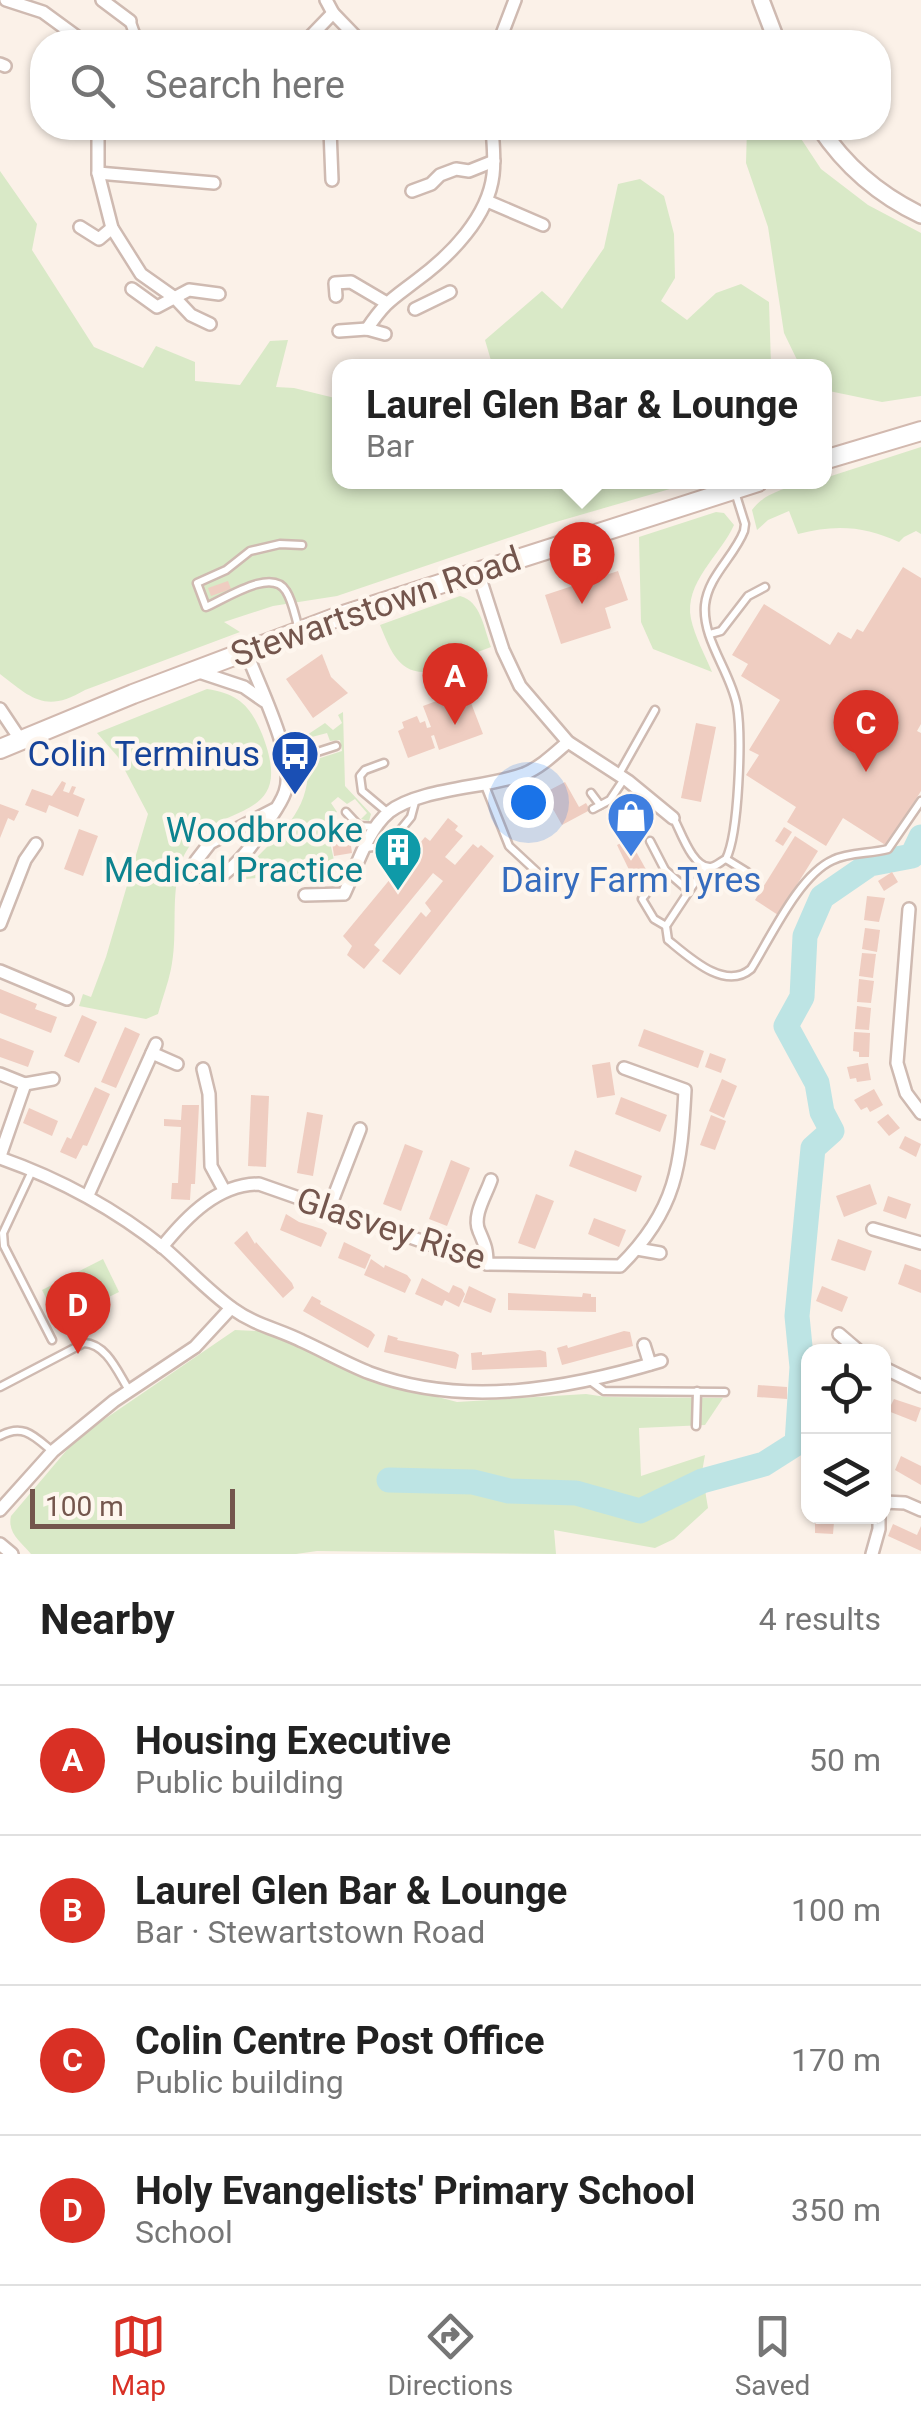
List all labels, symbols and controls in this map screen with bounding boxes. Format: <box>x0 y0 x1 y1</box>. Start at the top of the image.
search box <box>30 30 891 140</box>
icon: search <box>65 58 120 113</box>
text: Search here <box>145 63 345 107</box>
popup <box>332 359 832 489</box>
text: Laurel Glen Bar & Lounge <box>366 383 798 427</box>
text: Bar <box>366 427 414 465</box>
pin: B <box>550 522 614 604</box>
street label: Stewartstown Road <box>226 538 526 676</box>
pin: A <box>422 642 488 725</box>
pin: C <box>834 690 898 772</box>
bus stop icon: Colin Terminus <box>269 728 321 796</box>
place label: Colin Terminus <box>27 734 260 775</box>
your location <box>503 777 554 828</box>
shop icon: Dairy Farm Tyres <box>605 790 657 858</box>
place label: Woodbrooke Medical Practice <box>104 810 363 891</box>
building icon: Woodbrooke Medical Practice <box>372 824 424 892</box>
place label: Dairy Farm Tyres <box>501 860 761 901</box>
street label: Glasvey Rise <box>291 1179 491 1279</box>
pin: D <box>46 1272 110 1354</box>
map controls <box>801 1344 891 1524</box>
button: locate <box>801 1344 891 1434</box>
button: layers <box>801 1434 891 1524</box>
scale bar <box>30 1484 235 1528</box>
text: 100 m <box>45 1490 124 1523</box>
text: Nearby <box>40 1595 175 1644</box>
text: 4 results <box>759 1600 881 1638</box>
text: Housing Executive <box>135 1719 451 1763</box>
text: A <box>62 1741 83 1779</box>
text: 50 m <box>809 1741 881 1779</box>
text: Public building <box>135 1763 344 1801</box>
text: Laurel Glen Bar & Lounge <box>135 1869 567 1913</box>
text: B <box>62 1891 83 1929</box>
text: 100 m <box>791 1891 881 1929</box>
text: Bar · Stewartstown Road <box>135 1913 485 1951</box>
text: Colin Centre Post Office <box>135 2019 545 2063</box>
text: C <box>62 2041 83 2079</box>
text: 170 m <box>791 2041 881 2079</box>
text: Public building <box>135 2063 344 2101</box>
text: Holy Evangelists' Primary School <box>135 2169 695 2213</box>
text: D <box>62 2191 83 2229</box>
text: 350 m <box>791 2191 881 2229</box>
text: School <box>135 2213 233 2251</box>
tab: Map <box>111 2309 166 2402</box>
tab: Directions <box>387 2309 513 2402</box>
tab: Saved <box>735 2309 810 2402</box>

